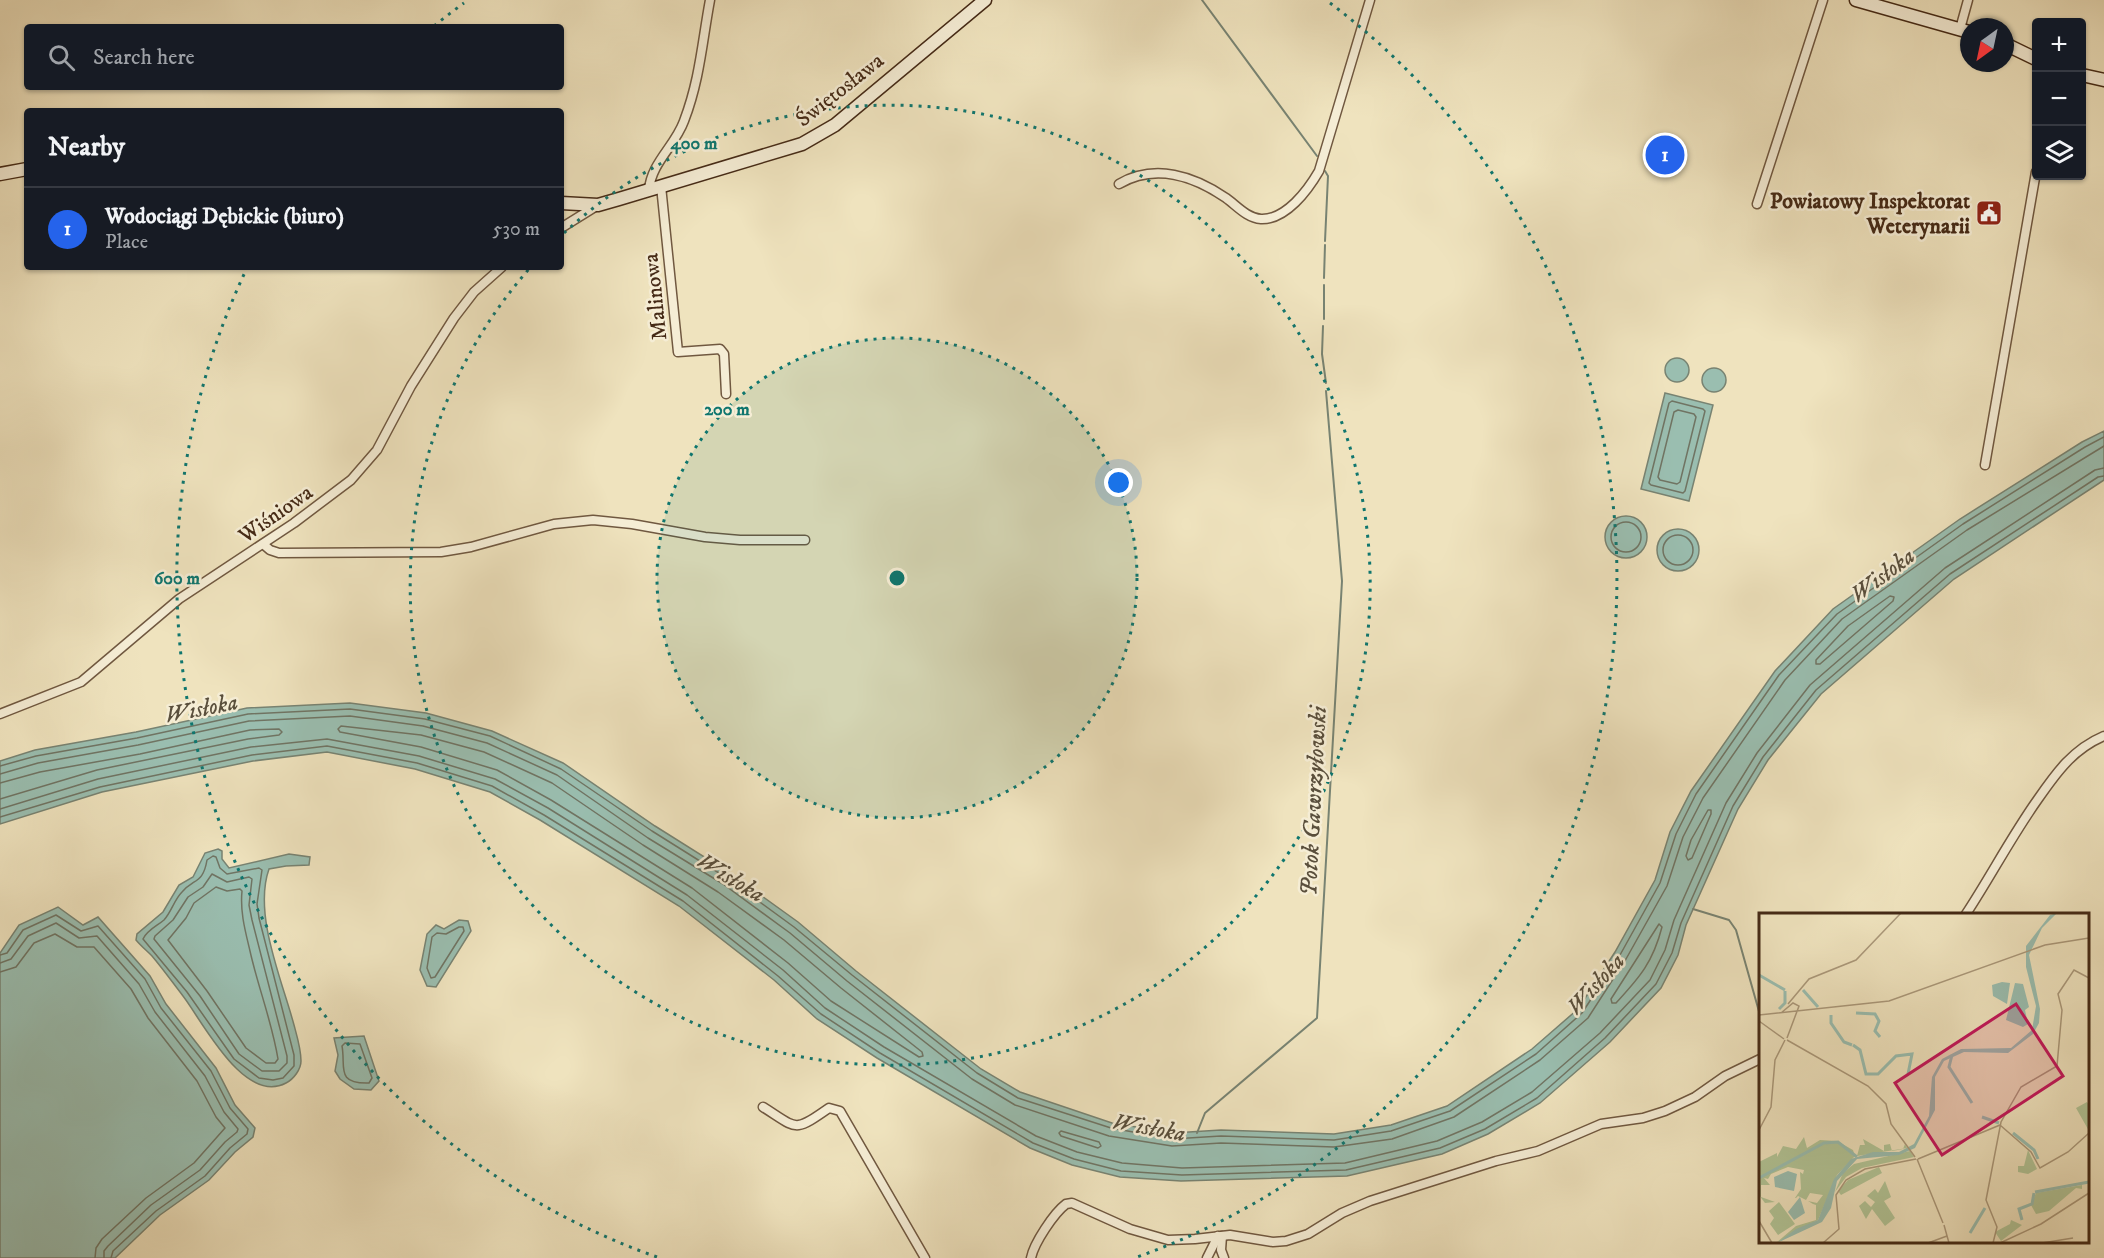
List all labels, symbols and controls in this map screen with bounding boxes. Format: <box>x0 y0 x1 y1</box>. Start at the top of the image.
north arrow <box>1960 18 2014 72</box>
map controls <box>2032 18 2086 180</box>
button: + <box>2032 18 2086 72</box>
search box <box>24 24 564 90</box>
icon: search <box>45 41 78 74</box>
text: Search here <box>93 44 195 71</box>
street label: Świętosława <box>790 46 890 133</box>
button: − <box>2032 72 2086 126</box>
button: layers <box>2032 126 2086 180</box>
text: Nearby <box>48 131 125 164</box>
pin: 1 <box>1646 132 1684 178</box>
text: 400 m <box>669 133 718 155</box>
place label: Powiatowy Inspektorat Weterynarii <box>1770 188 1970 240</box>
public building icon: Powiatowy Inspektorat Weterynarii <box>1974 198 2004 228</box>
text: Wodociągi Dębickie (biuro) <box>105 203 344 230</box>
text: 1 <box>64 217 71 242</box>
text: 530 m <box>493 217 540 242</box>
text: Place <box>105 230 148 255</box>
street label: Malinowa <box>637 251 673 342</box>
text: 200 m <box>704 399 750 421</box>
your location <box>1104 468 1133 497</box>
street label: Wiśniowa <box>233 479 319 550</box>
water label: Wisłoka <box>1844 542 1921 610</box>
text: 600 m <box>154 568 201 590</box>
centre of rings <box>887 568 907 588</box>
water label: Wisłoka <box>162 687 240 731</box>
water label: Potok Gawrzyłowski <box>1294 704 1334 897</box>
water label: Wisłoka <box>691 846 770 910</box>
inset map <box>1759 913 2089 1243</box>
water label: Wisłoka <box>1560 947 1632 1022</box>
water label: Wisłoka <box>1110 1107 1188 1149</box>

